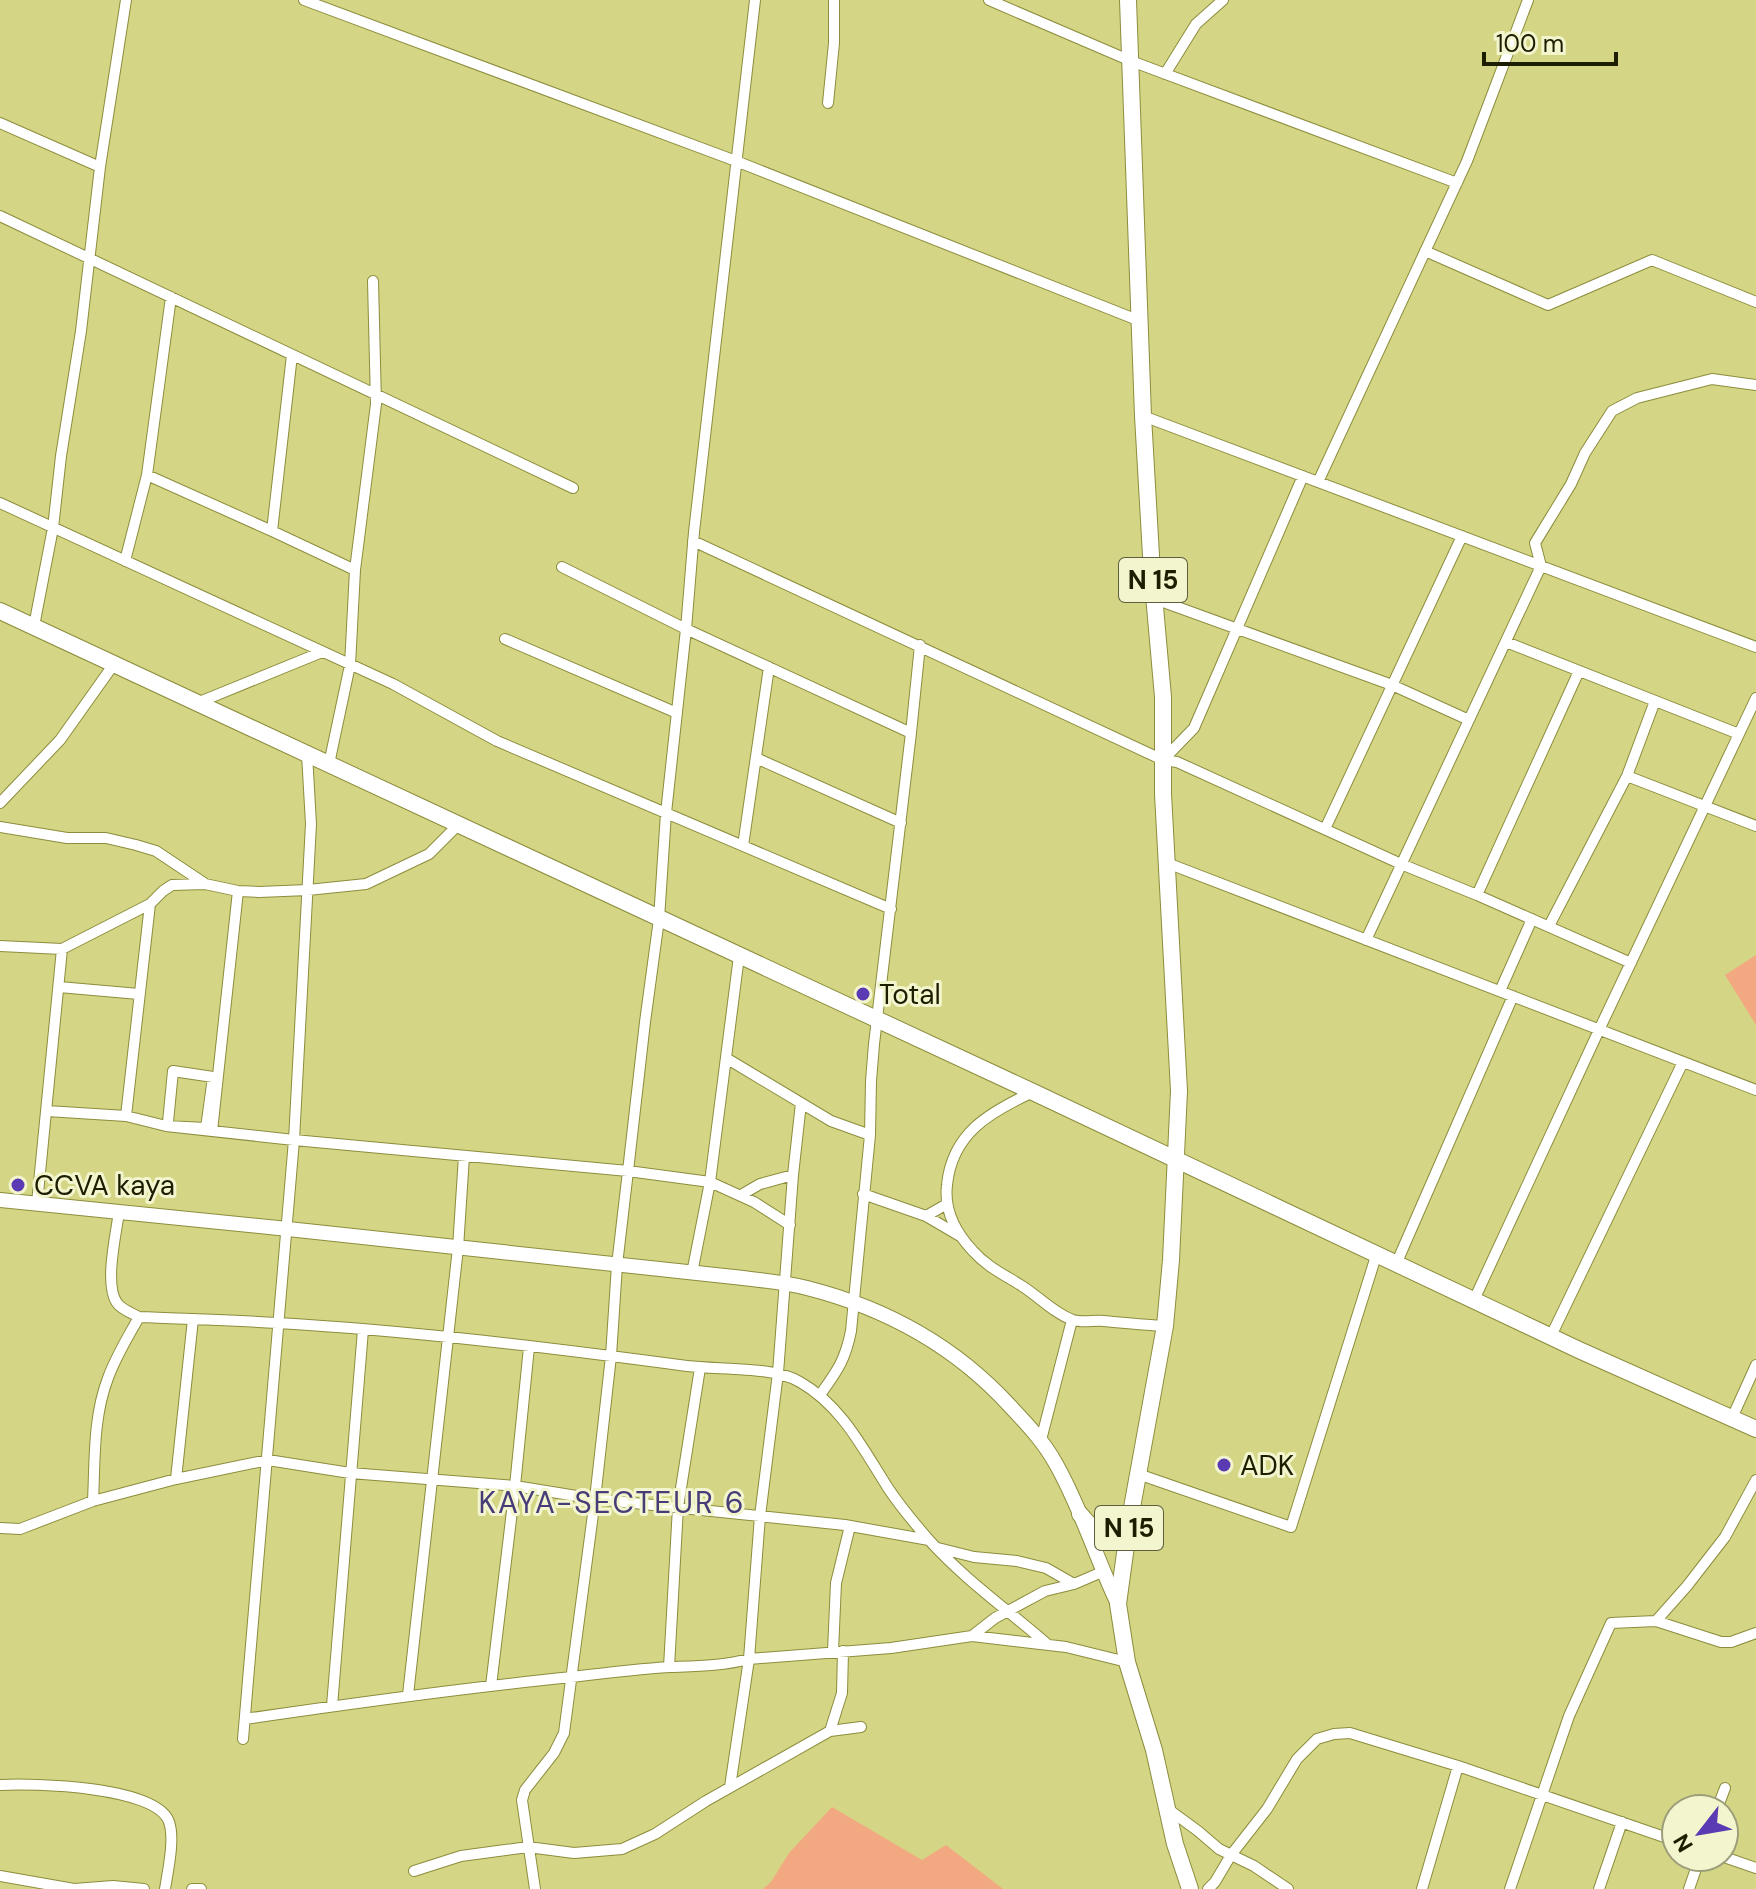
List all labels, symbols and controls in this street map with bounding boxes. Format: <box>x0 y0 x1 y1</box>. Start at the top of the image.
scale bar <box>1484 16 1616 66</box>
text: 100 m <box>1496 28 1564 59</box>
road number: N 15 <box>1119 558 1187 602</box>
place label: Total <box>879 976 941 1013</box>
marker: Total <box>854 985 872 1003</box>
place label: CCVA kaya <box>34 1167 175 1204</box>
marker: CCVA kaya <box>9 1176 27 1194</box>
place label: ADK <box>1240 1447 1294 1484</box>
marker: ADK <box>1215 1456 1233 1474</box>
district label: KAYA-SECTEUR 6 <box>478 1483 746 1522</box>
road number: N 15 <box>1095 1506 1163 1550</box>
north arrow <box>1660 1793 1740 1873</box>
text: N <box>1667 1829 1700 1857</box>

